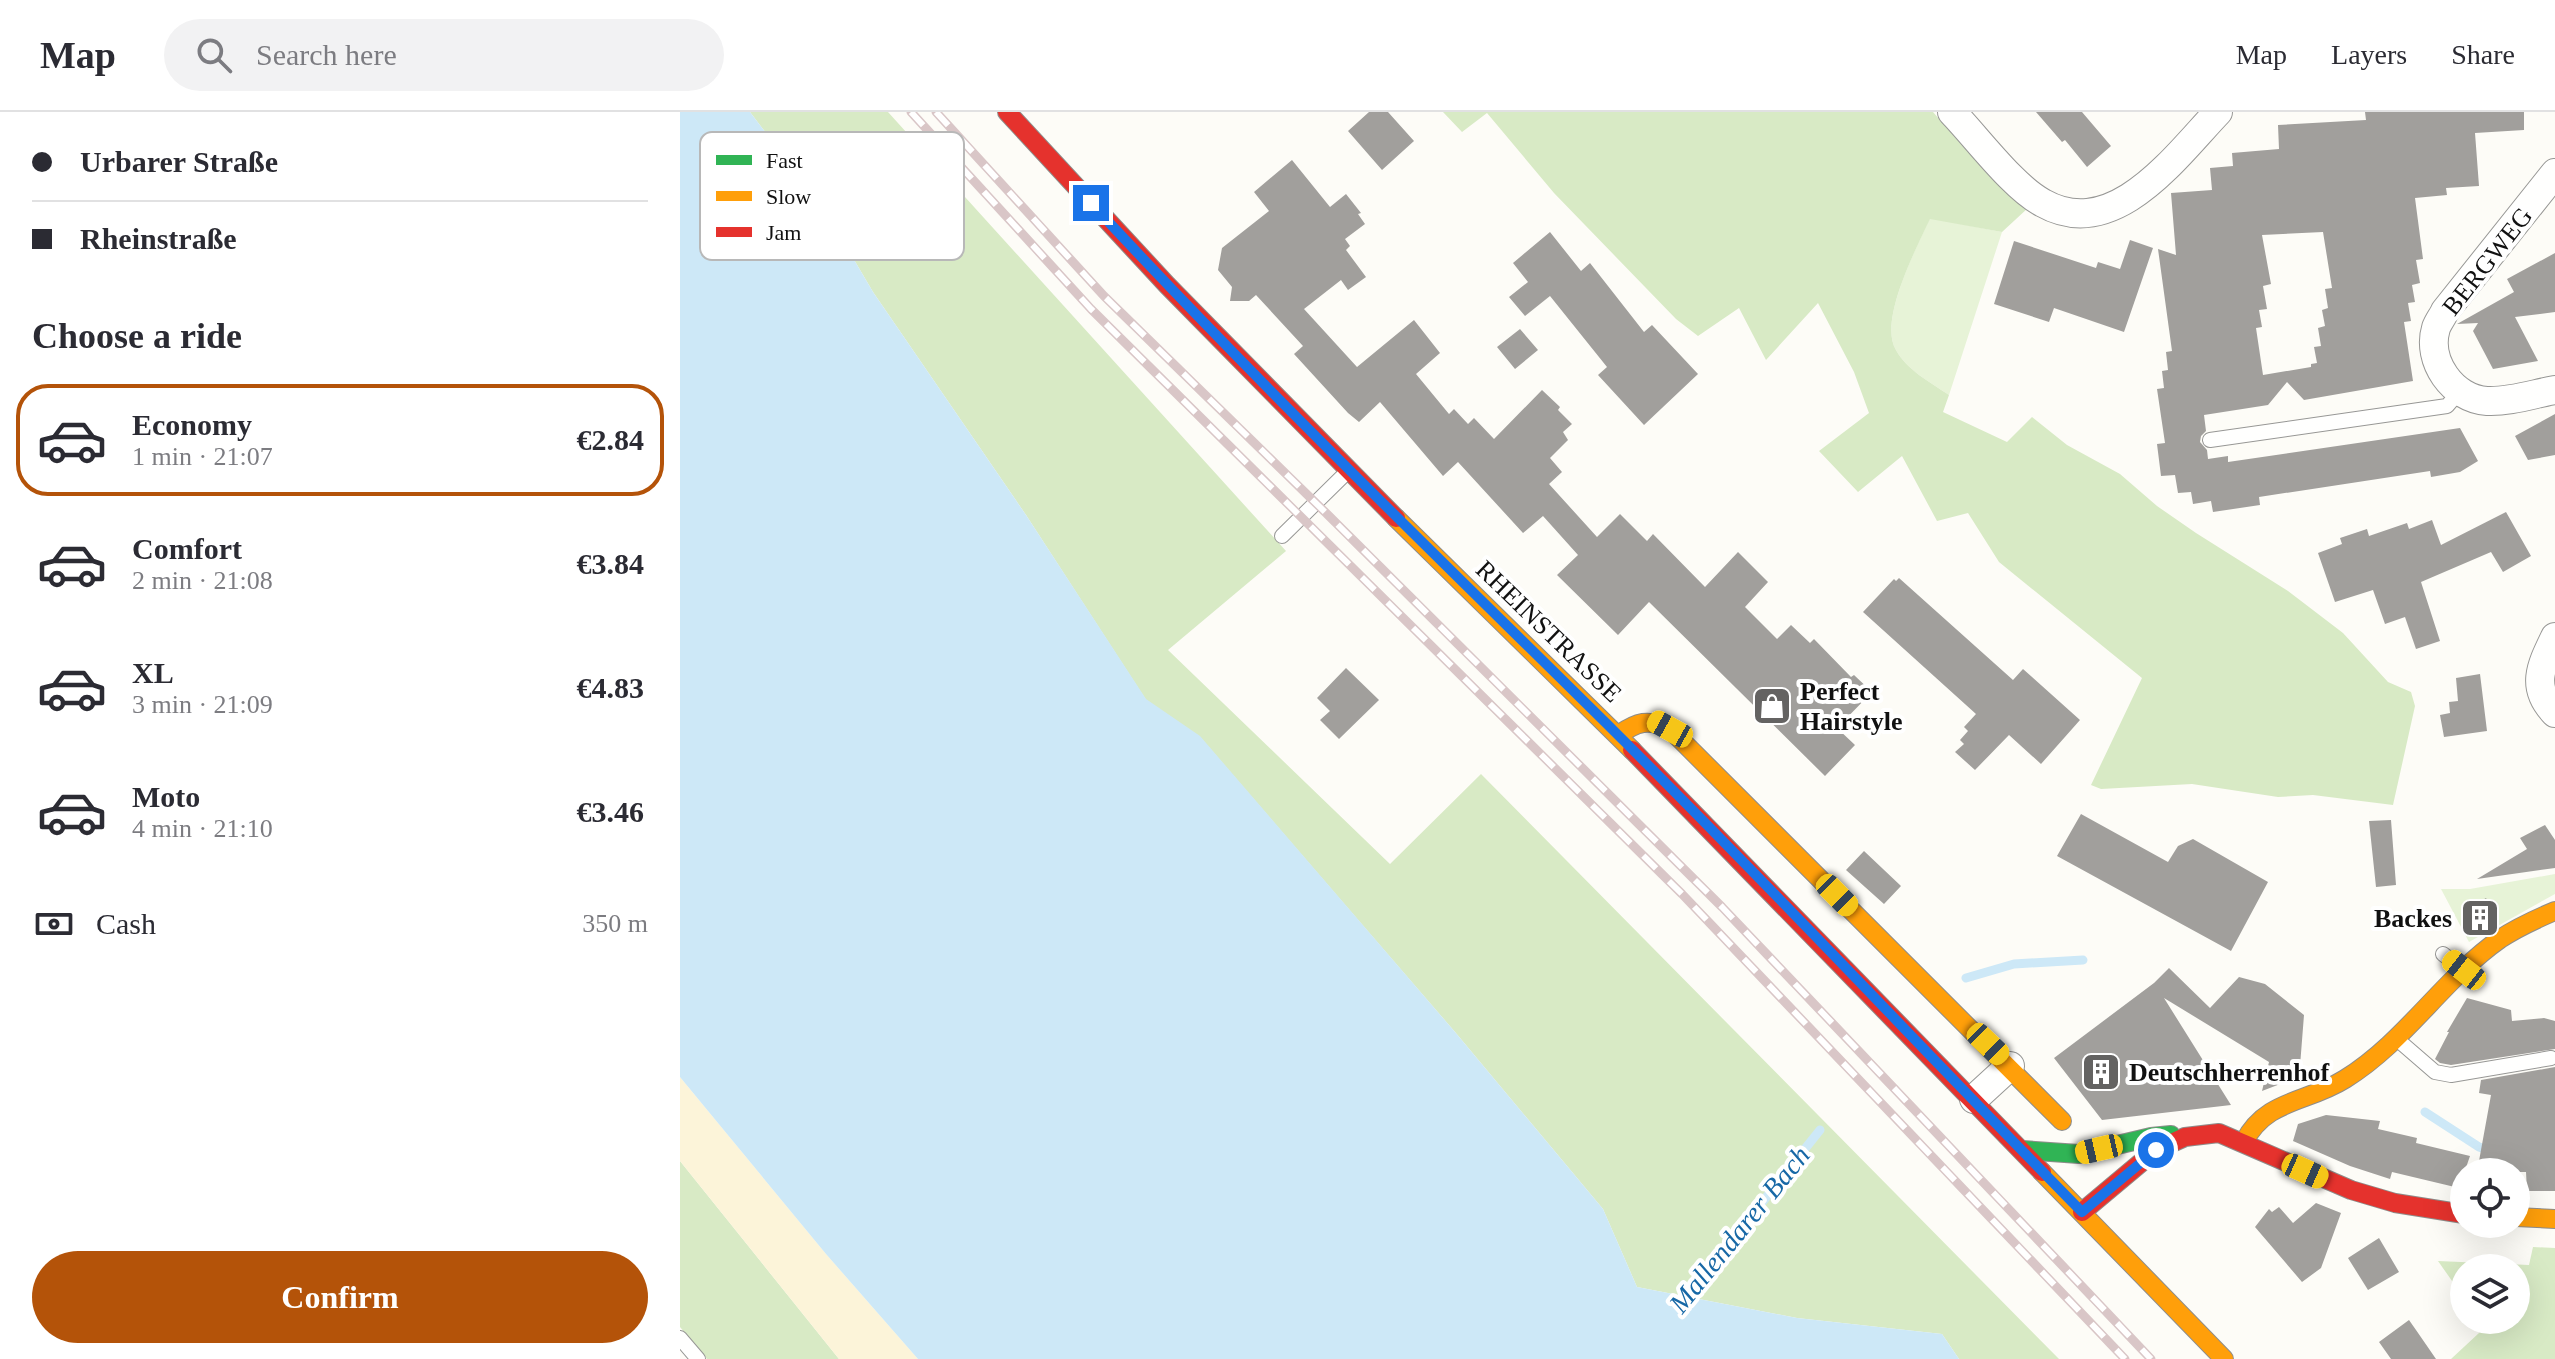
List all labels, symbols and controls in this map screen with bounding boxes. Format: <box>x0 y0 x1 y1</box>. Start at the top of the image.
search box <box>164 19 724 91</box>
icon: search <box>192 33 236 77</box>
text: Map <box>40 34 116 76</box>
text: Search here <box>256 38 397 71</box>
text: Map <box>2236 39 2287 70</box>
text: Layers <box>2331 39 2407 70</box>
text: Share <box>2451 39 2515 70</box>
legend <box>700 132 964 260</box>
text: Urbarer Straße <box>80 145 278 178</box>
text: Fast <box>766 148 803 173</box>
text: Slow <box>766 184 811 209</box>
route end <box>1073 185 1109 221</box>
street label: BERGWEG <box>2436 202 2538 321</box>
text: Jam <box>766 220 801 245</box>
text: Rheinstraße <box>80 222 237 255</box>
text: Choose a ride <box>32 316 242 356</box>
icon: car <box>36 404 108 476</box>
text: Economy <box>132 408 252 441</box>
text: €2.84 <box>577 423 644 456</box>
text: 1 min · 21:07 <box>132 442 273 471</box>
icon: car <box>36 528 108 600</box>
text: Comfort <box>132 532 242 565</box>
text: €3.84 <box>577 547 644 580</box>
street label: RHEINSTRASSE <box>1470 555 1627 708</box>
text: 2 min · 21:08 <box>132 566 273 595</box>
icon: car <box>36 652 108 724</box>
text: XL <box>132 656 174 689</box>
text: €4.83 <box>577 671 644 704</box>
place label: Perfect Hairstyle <box>1800 677 1903 736</box>
shop icon: Perfect Hairstyle <box>1751 685 1793 727</box>
text: 3 min · 21:09 <box>132 690 273 719</box>
car <box>1643 707 1697 751</box>
icon: car <box>36 776 108 848</box>
text: Moto <box>132 780 200 813</box>
text: €3.46 <box>577 795 644 828</box>
text: 4 min · 21:10 <box>132 814 273 843</box>
car <box>1812 870 1862 920</box>
building icon: Backes <box>2459 897 2501 939</box>
icon: cash <box>32 902 76 946</box>
place label: Backes <box>2374 904 2452 933</box>
text: Cash <box>96 907 156 940</box>
text: 350 m <box>582 909 648 938</box>
car <box>2438 946 2490 994</box>
car <box>1962 1019 2014 1069</box>
building icon: Deutschherrenhof <box>2080 1051 2122 1093</box>
place label: Deutschherrenhof <box>2129 1058 2330 1087</box>
car <box>2073 1132 2125 1166</box>
route start <box>2138 1132 2174 1168</box>
water label: Mallendarer Bach <box>1662 1140 1816 1320</box>
car <box>2278 1150 2332 1192</box>
map controls <box>2450 1158 2530 1334</box>
button: locate <box>2450 1158 2530 1238</box>
button: Confirm <box>32 1251 648 1343</box>
button: layers <box>2450 1254 2530 1334</box>

